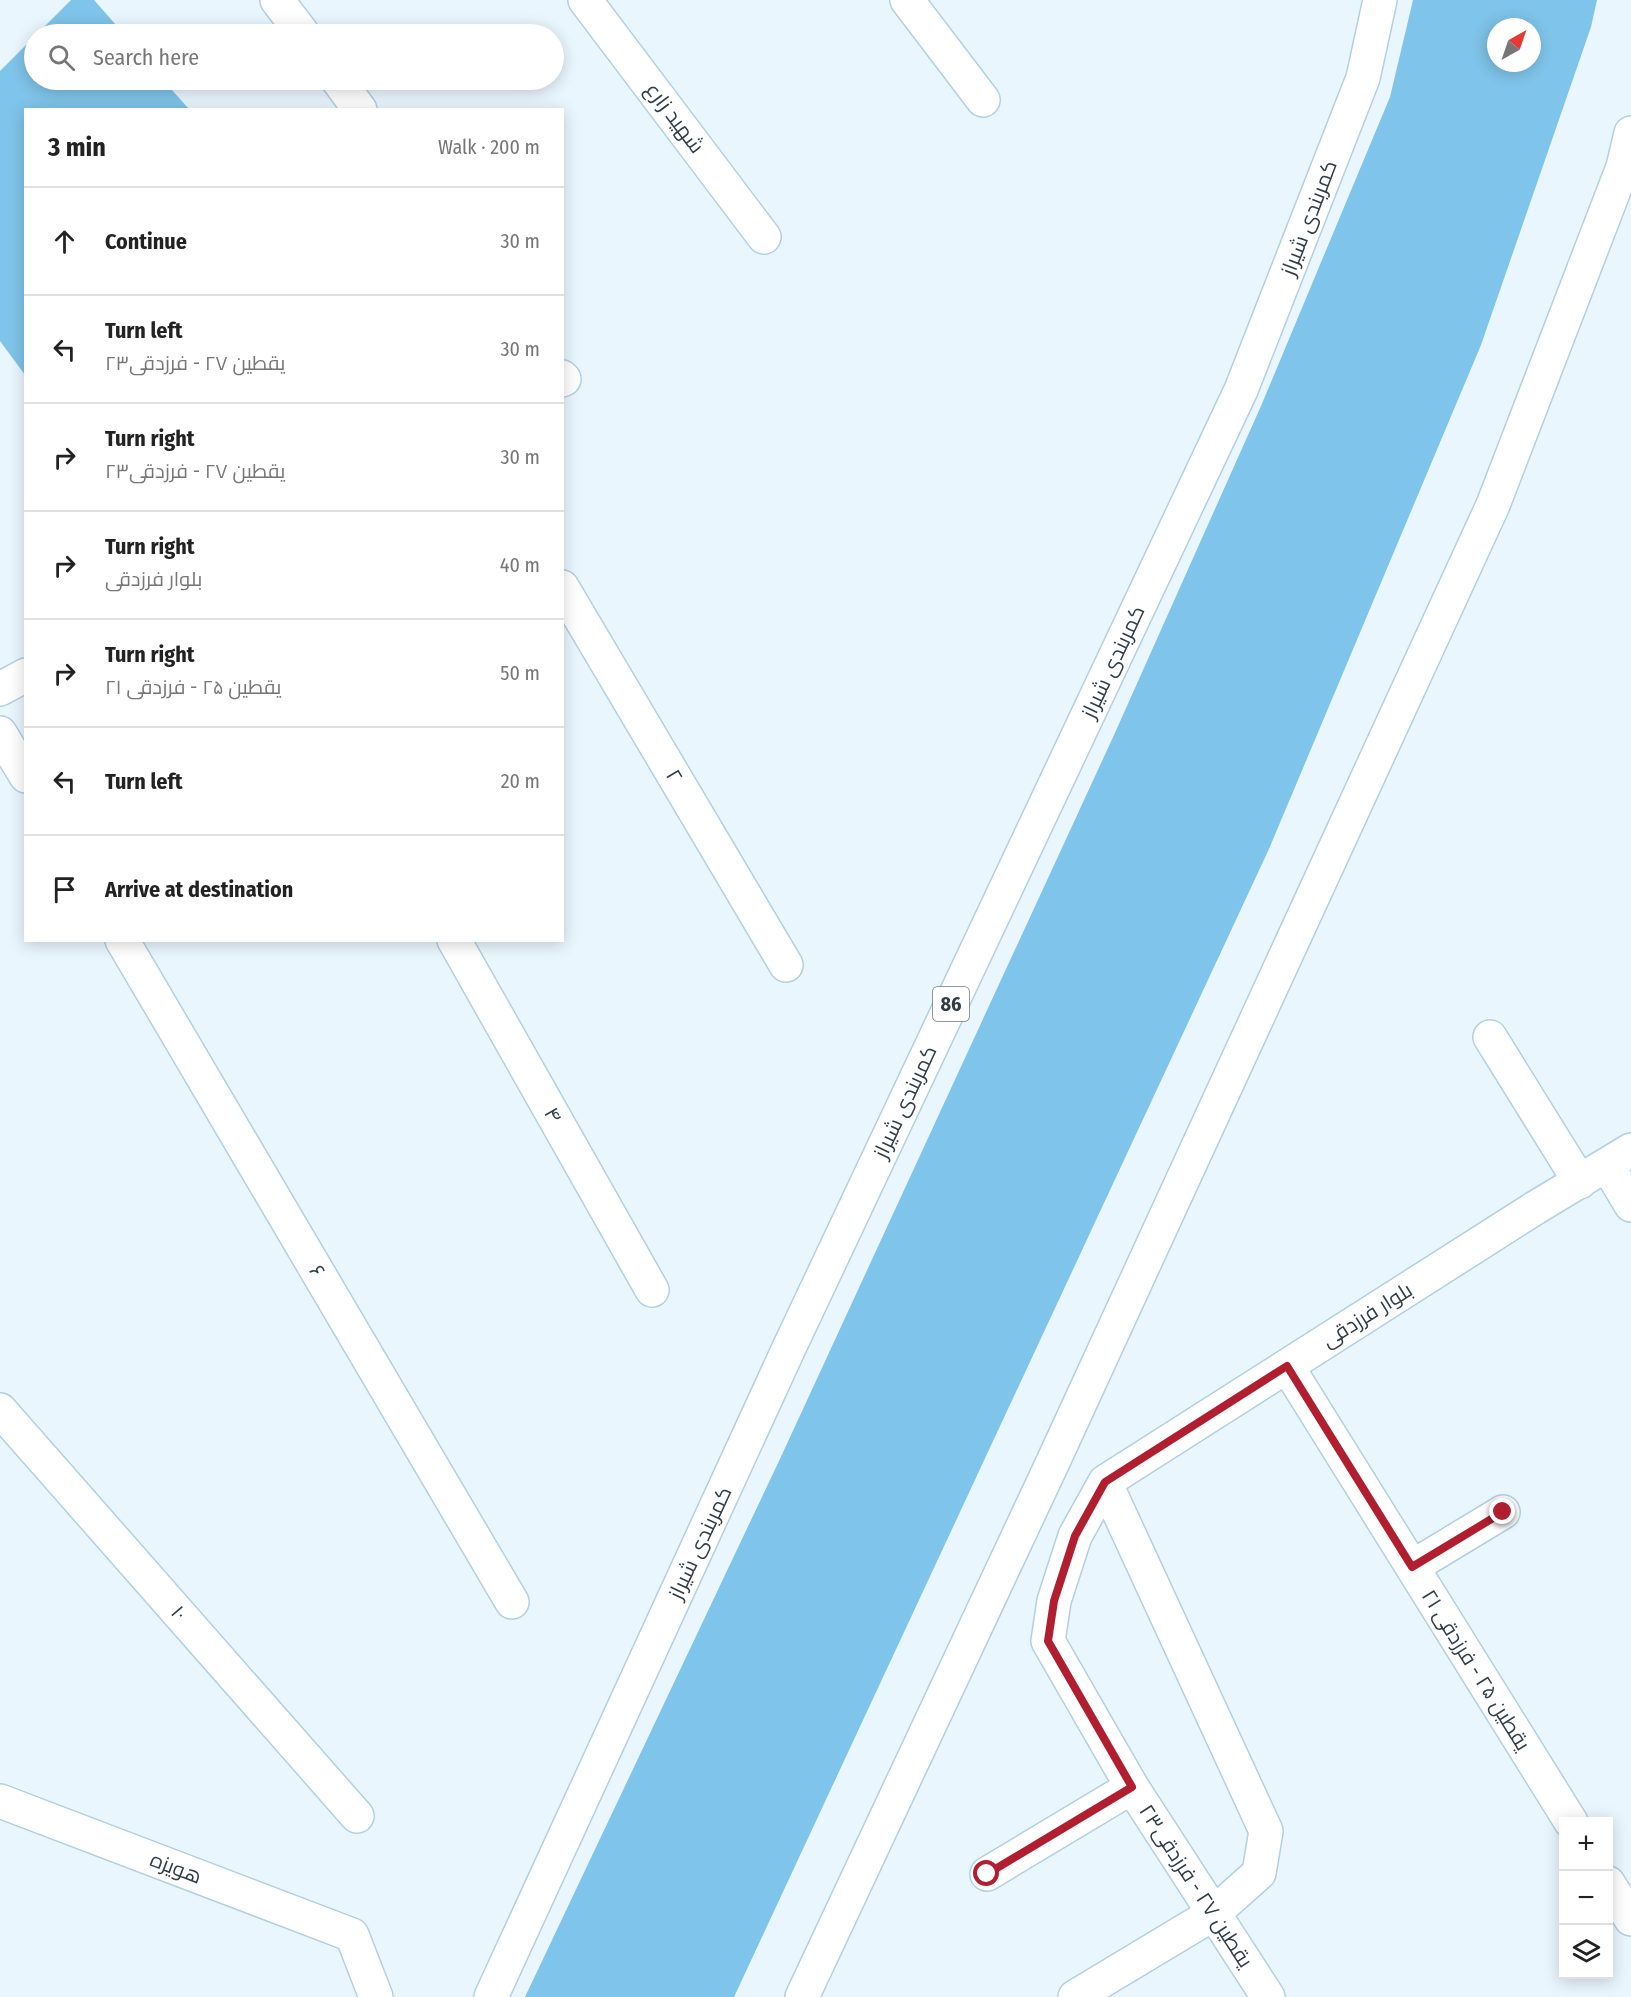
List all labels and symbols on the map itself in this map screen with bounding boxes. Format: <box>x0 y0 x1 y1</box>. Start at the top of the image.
north arrow <box>1487 18 1541 72</box>
street label: شهید زارع <box>639 77 710 159</box>
street label: کمربندی شیراز <box>1275 157 1343 280</box>
street label: کمربندی شیراز <box>1075 601 1150 723</box>
street label: ۲ <box>660 765 688 787</box>
road number: 86 <box>933 987 969 1021</box>
street label: کمربندی شیراز <box>867 1041 942 1163</box>
street label: ۴ <box>538 1102 568 1128</box>
street label: ۶ <box>303 1260 331 1282</box>
street label: بلوار فرزدقی <box>1317 1277 1417 1353</box>
street label: کمربندی شیراز <box>662 1482 737 1604</box>
route end <box>1489 1498 1515 1524</box>
street label: یقطین ۲۵ - فرزدقی ۲۱ <box>1416 1585 1536 1756</box>
street label: ۱۰ <box>165 1600 193 1626</box>
street label: یقطین ۲۷ - فرزدقی۲۳ <box>1134 1799 1259 1973</box>
street label: هویزه <box>147 1846 205 1890</box>
route start <box>973 1860 999 1886</box>

